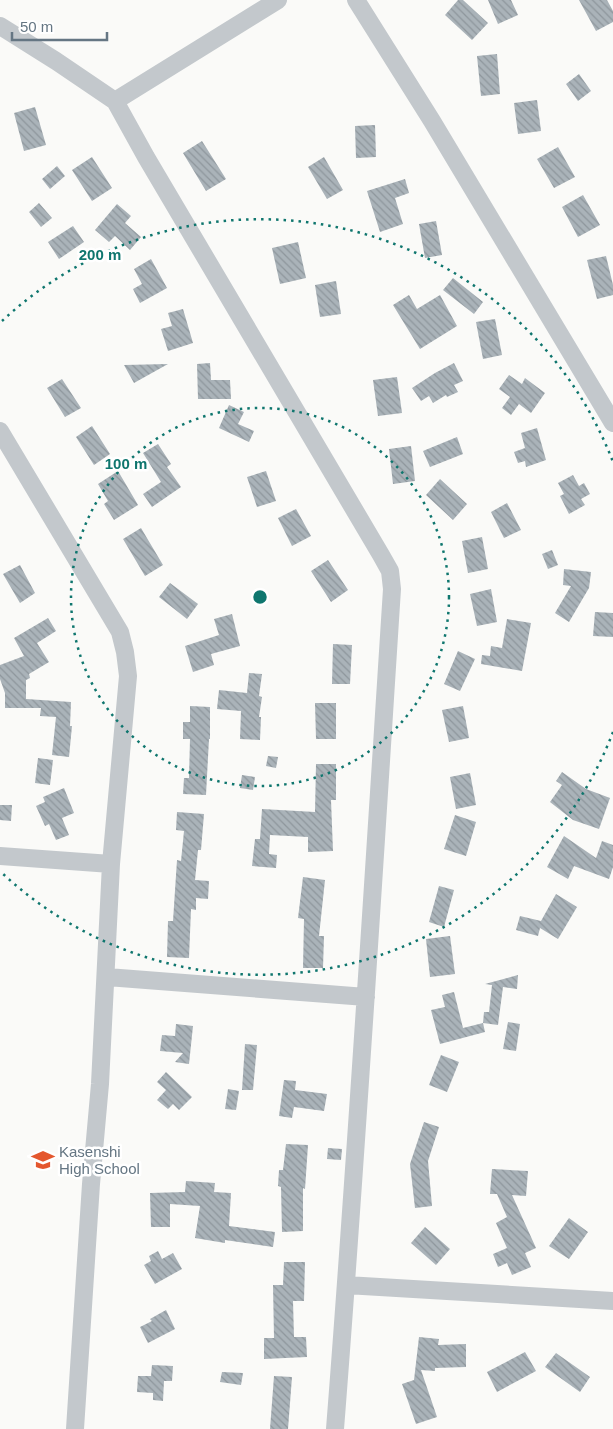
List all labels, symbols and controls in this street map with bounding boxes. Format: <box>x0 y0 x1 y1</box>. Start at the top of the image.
scale bar <box>12 10 108 42</box>
text: 50 m <box>20 18 53 35</box>
text: 200 m <box>79 246 121 263</box>
text: 100 m <box>105 455 147 472</box>
centre of rings <box>251 588 269 606</box>
place label: Kasenshi High School <box>59 1143 140 1177</box>
school or university icon: Kasenshi High School <box>30 1147 56 1173</box>

